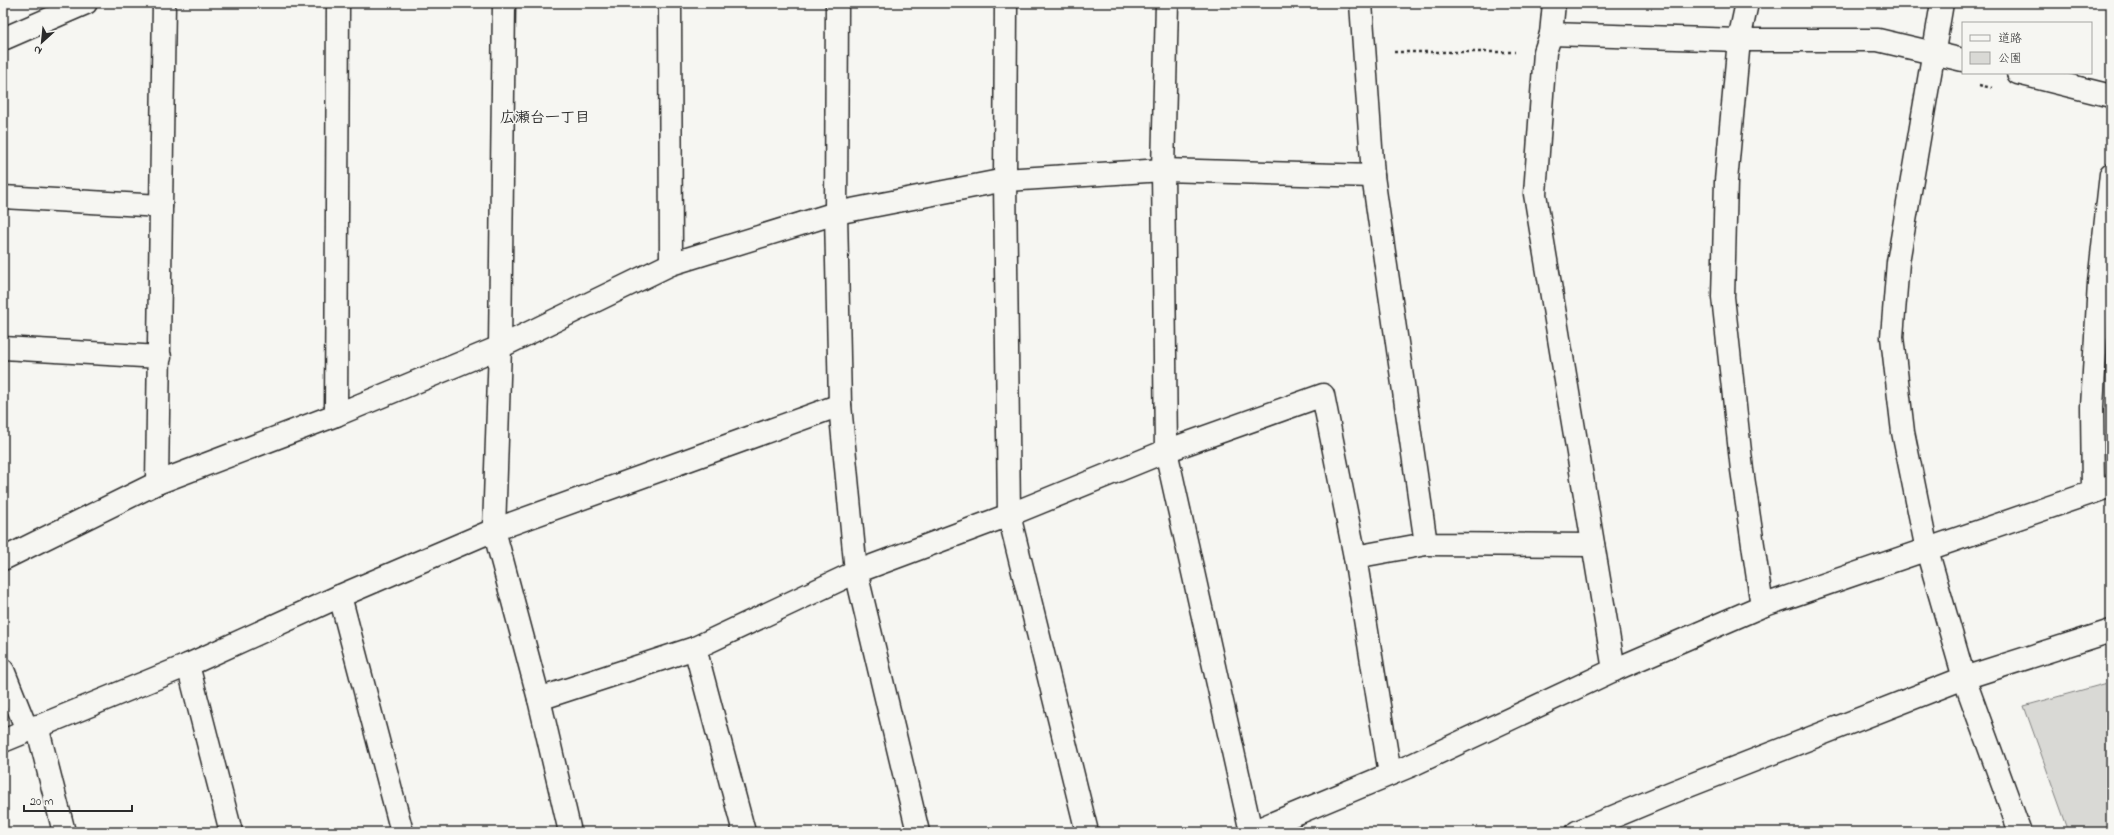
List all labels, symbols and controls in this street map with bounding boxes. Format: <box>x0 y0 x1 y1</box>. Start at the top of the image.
north arrow <box>22 22 62 62</box>
legend <box>1962 22 2092 74</box>
text: 道路 <box>1998 30 2022 48</box>
text: N <box>31 41 45 59</box>
text: 公園 <box>1998 50 2022 68</box>
district label: 広瀬台一丁目 <box>500 107 590 129</box>
scale bar <box>24 787 132 813</box>
text: 20 m <box>30 793 53 811</box>

